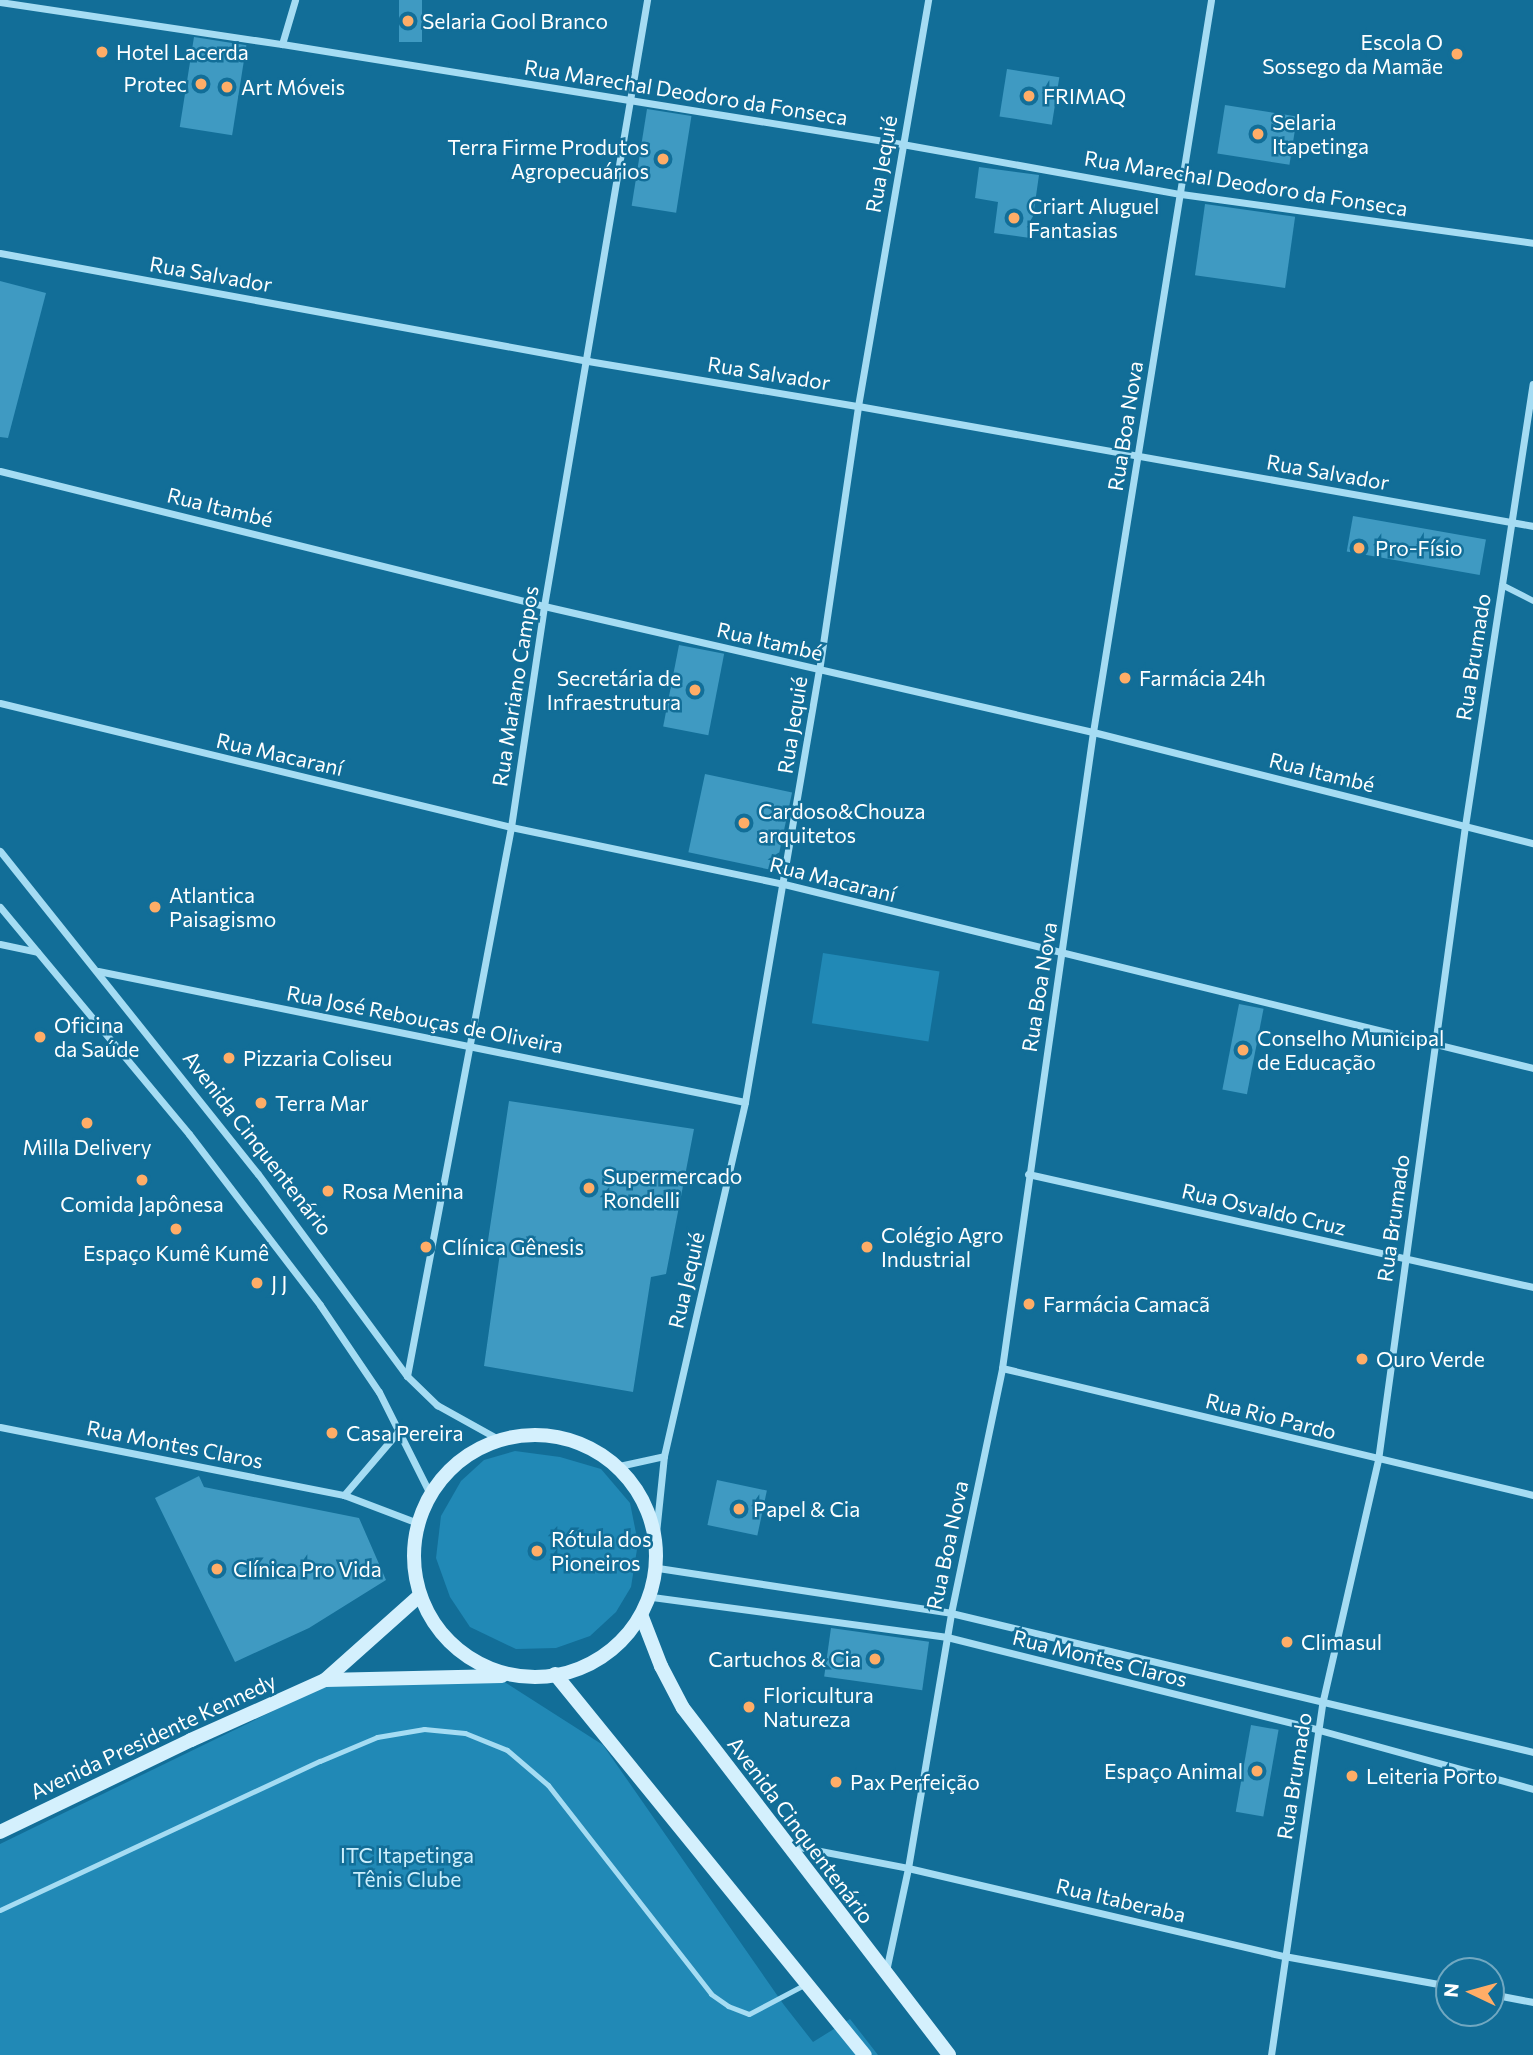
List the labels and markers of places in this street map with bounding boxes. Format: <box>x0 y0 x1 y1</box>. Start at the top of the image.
place label: Selaria Gool Branco <box>422 8 608 34</box>
marker: Selaria Gool Branco <box>400 13 416 29</box>
place label: Escola O Sossego da Mamãe <box>1262 29 1443 79</box>
place label: Hotel Lacerda <box>116 39 249 65</box>
marker: Hotel Lacerda <box>94 44 110 60</box>
marker: Escola O Sossego da Mamãe <box>1449 46 1465 62</box>
place label: Protec <box>123 71 187 97</box>
place label: Art Móveis <box>241 74 345 100</box>
marker: Protec <box>193 76 209 92</box>
marker: Art Móveis <box>219 79 235 95</box>
place label: FRIMAQ <box>1043 83 1126 109</box>
marker: FRIMAQ <box>1021 88 1037 104</box>
place label: Selaria Itapetinga <box>1272 109 1369 159</box>
marker: Selaria Itapetinga <box>1250 126 1266 142</box>
place label: Terra Firme Produtos Agropecuários <box>447 134 649 184</box>
marker: Terra Firme Produtos Agropecuários <box>655 151 671 167</box>
place label: Criart Aluguel Fantasias <box>1028 193 1159 243</box>
marker: Criart Aluguel Fantasias <box>1006 210 1022 226</box>
place label: Pro-Físio <box>1375 535 1463 561</box>
marker: Pro-Físio <box>1349 538 1369 558</box>
place label: Secretária de Infraestrutura <box>547 665 681 715</box>
place label: Farmácia 24h <box>1139 665 1266 691</box>
marker: Farmácia 24h <box>1117 670 1133 686</box>
marker: Secretária de Infraestrutura <box>687 682 703 698</box>
place label: Cardoso&Chouza arquitetos <box>758 798 925 848</box>
marker: Cardoso&Chouza arquitetos <box>736 815 752 831</box>
place label: Atlantica Paisagismo <box>169 882 276 932</box>
marker: Atlantica Paisagismo <box>147 899 163 915</box>
place label: Oficina da Saúde <box>54 1012 139 1062</box>
place label: Conselho Municipal de Educação <box>1257 1025 1444 1075</box>
marker: Oficina da Saúde <box>32 1029 48 1045</box>
marker: Conselho Municipal de Educação <box>1235 1042 1251 1058</box>
place label: Pizzaria Coliseu <box>243 1045 392 1071</box>
marker: Pizzaria Coliseu <box>221 1050 237 1066</box>
place label: Terra Mar <box>275 1090 369 1116</box>
marker: Terra Mar <box>253 1095 269 1111</box>
marker: Milla Delivery <box>79 1115 95 1131</box>
place label: Milla Delivery <box>22 1134 152 1160</box>
place label: Supermercado Rondelli <box>603 1163 742 1213</box>
marker: Comida Japônesa <box>134 1172 150 1188</box>
place label: Rosa Menina <box>342 1178 464 1204</box>
marker: Supermercado Rondelli <box>581 1180 597 1196</box>
marker: Rosa Menina <box>320 1183 336 1199</box>
place label: Comida Japônesa <box>60 1191 224 1217</box>
marker: Espaço Kumê Kumê <box>168 1221 184 1237</box>
place label: Colégio Agro Industrial <box>881 1222 1004 1272</box>
place label: Clínica Gênesis <box>442 1234 584 1260</box>
marker: Clínica Gênesis <box>416 1237 436 1257</box>
marker: Colégio Agro Industrial <box>859 1239 875 1255</box>
place label: Espaço Kumê Kumê <box>83 1240 269 1266</box>
place label: J J <box>271 1270 287 1296</box>
marker: J J <box>249 1275 265 1291</box>
place label: Farmácia Camacã <box>1043 1291 1210 1317</box>
marker: Farmácia Camacã <box>1021 1296 1037 1312</box>
place label: Ouro Verde <box>1376 1346 1485 1372</box>
marker: Ouro Verde <box>1354 1351 1370 1367</box>
place label: Casa Pereira <box>346 1420 463 1446</box>
marker: Casa Pereira <box>324 1425 340 1441</box>
place label: Papel & Cia <box>753 1496 860 1522</box>
marker: Papel & Cia <box>731 1501 747 1517</box>
place label: Rótula dos Pioneiros <box>551 1526 651 1576</box>
marker: Rótula dos Pioneiros <box>529 1543 545 1559</box>
place label: Clínica Pro Vida <box>233 1556 382 1582</box>
marker: Clínica Pro Vida <box>207 1559 227 1579</box>
place label: Climasul <box>1301 1629 1382 1655</box>
marker: Climasul <box>1279 1634 1295 1650</box>
place label: Cartuchos & Cia <box>708 1646 861 1672</box>
marker: Cartuchos & Cia <box>867 1651 883 1667</box>
place label: Floricultura Natureza <box>763 1682 874 1732</box>
marker: Floricultura Natureza <box>741 1699 757 1715</box>
place label: Espaço Animal <box>1104 1758 1243 1784</box>
marker: Espaço Animal <box>1249 1763 1265 1779</box>
place label: Leiteria Porto <box>1366 1763 1498 1789</box>
marker: Leiteria Porto <box>1344 1768 1360 1784</box>
place label: Pax Perfeição <box>850 1769 980 1795</box>
marker: Pax Perfeição <box>828 1774 844 1790</box>

